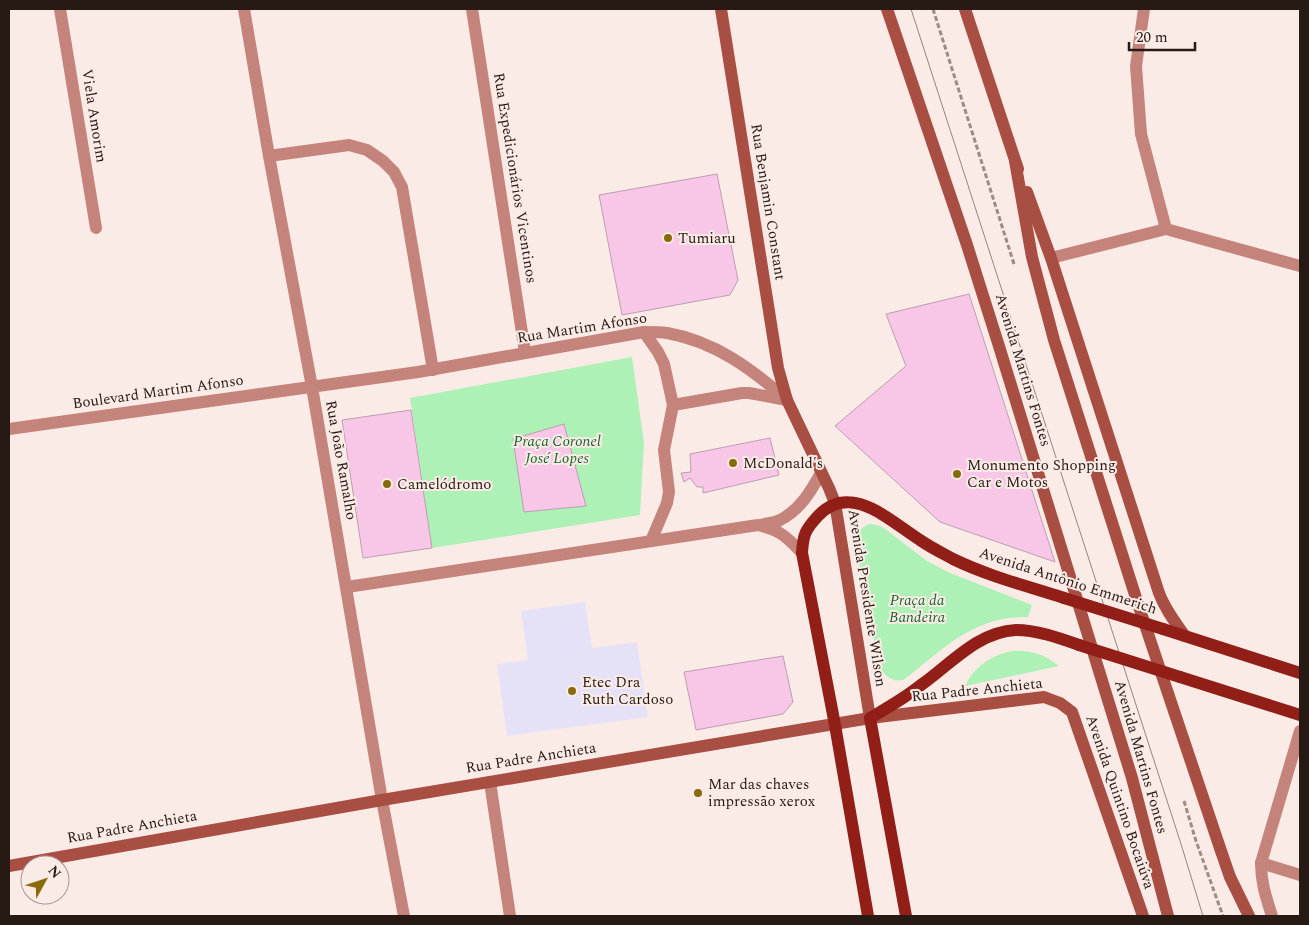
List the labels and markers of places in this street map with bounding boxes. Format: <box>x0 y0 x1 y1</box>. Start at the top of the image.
place label: Tumiaru <box>678 227 736 250</box>
marker: Tumiaru <box>662 232 674 244</box>
place label: McDonald's <box>743 452 823 475</box>
place label: Monumento Shopping Car e Motos <box>967 454 1116 494</box>
marker: McDonald's <box>727 457 739 469</box>
marker: Monumento Shopping Car e Motos <box>951 468 963 480</box>
place label: Camelódromo <box>397 473 491 496</box>
marker: Camelódromo <box>381 478 393 490</box>
place label: Etec Dra Ruth Cardoso <box>582 671 673 711</box>
marker: Etec Dra Ruth Cardoso <box>566 685 578 697</box>
place label: Mar das chaves impressão xerox <box>708 773 816 813</box>
marker: Mar das chaves impressão xerox <box>692 787 704 799</box>

